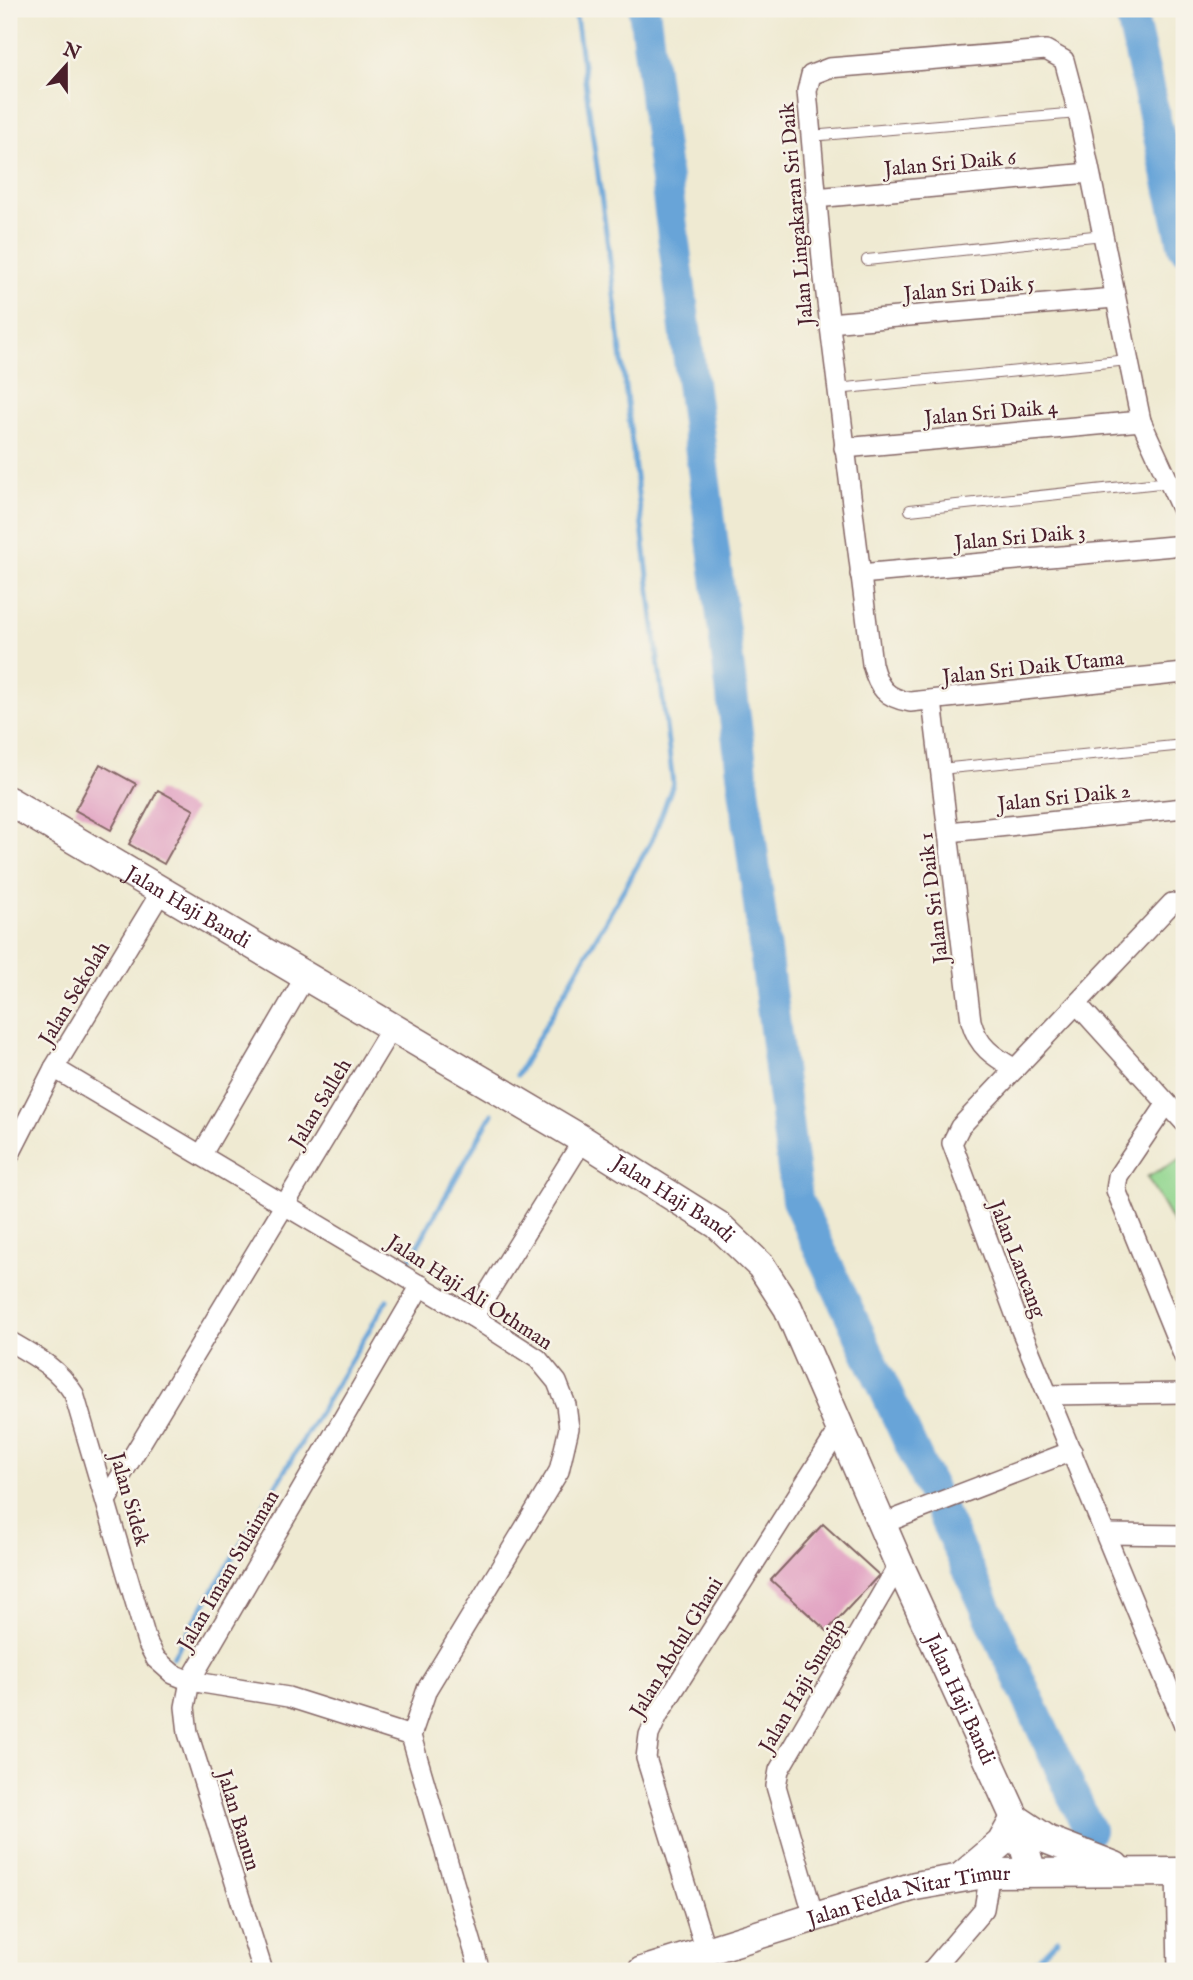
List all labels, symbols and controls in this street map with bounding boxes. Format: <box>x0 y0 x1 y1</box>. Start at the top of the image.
north arrow <box>32 32 102 102</box>
text: N <box>58 37 84 66</box>
street label: Jalan Lingakaran Sri Daik <box>774 100 821 329</box>
street label: Jalan Sri Daik 6 <box>881 145 1018 184</box>
street label: Jalan Sri Daik 5 <box>901 270 1036 309</box>
street label: Jalan Sri Daik 4 <box>921 394 1060 433</box>
street label: Jalan Sri Daik 3 <box>951 519 1087 558</box>
street label: Jalan Sri Daik Utama <box>939 645 1126 692</box>
street label: Jalan Sri Daik 2 <box>994 778 1132 819</box>
street label: Jalan Sri Daik 1 <box>913 831 956 967</box>
street label: Jalan Haji Bandi <box>118 860 255 956</box>
street label: Jalan Sekolah <box>33 937 117 1052</box>
street label: Jalan Salleh <box>283 1054 359 1155</box>
street label: Jalan Haji Bandi <box>605 1149 740 1249</box>
street label: Jalan Lancang <box>981 1195 1052 1323</box>
street label: Jalan Haji Ali Othman <box>379 1228 557 1357</box>
street label: Jalan Sidek <box>102 1448 155 1550</box>
street label: Jalan Imam Sulaiman <box>171 1485 286 1658</box>
street label: Jalan Abdul Ghani <box>624 1573 730 1725</box>
street label: Jalan Haji Sungip <box>753 1614 853 1760</box>
street label: Jalan Haji Bandi <box>917 1628 1001 1769</box>
street label: Jalan Banun <box>209 1765 266 1874</box>
street label: Jalan Felda Nitar Timur <box>802 1861 1011 1934</box>

